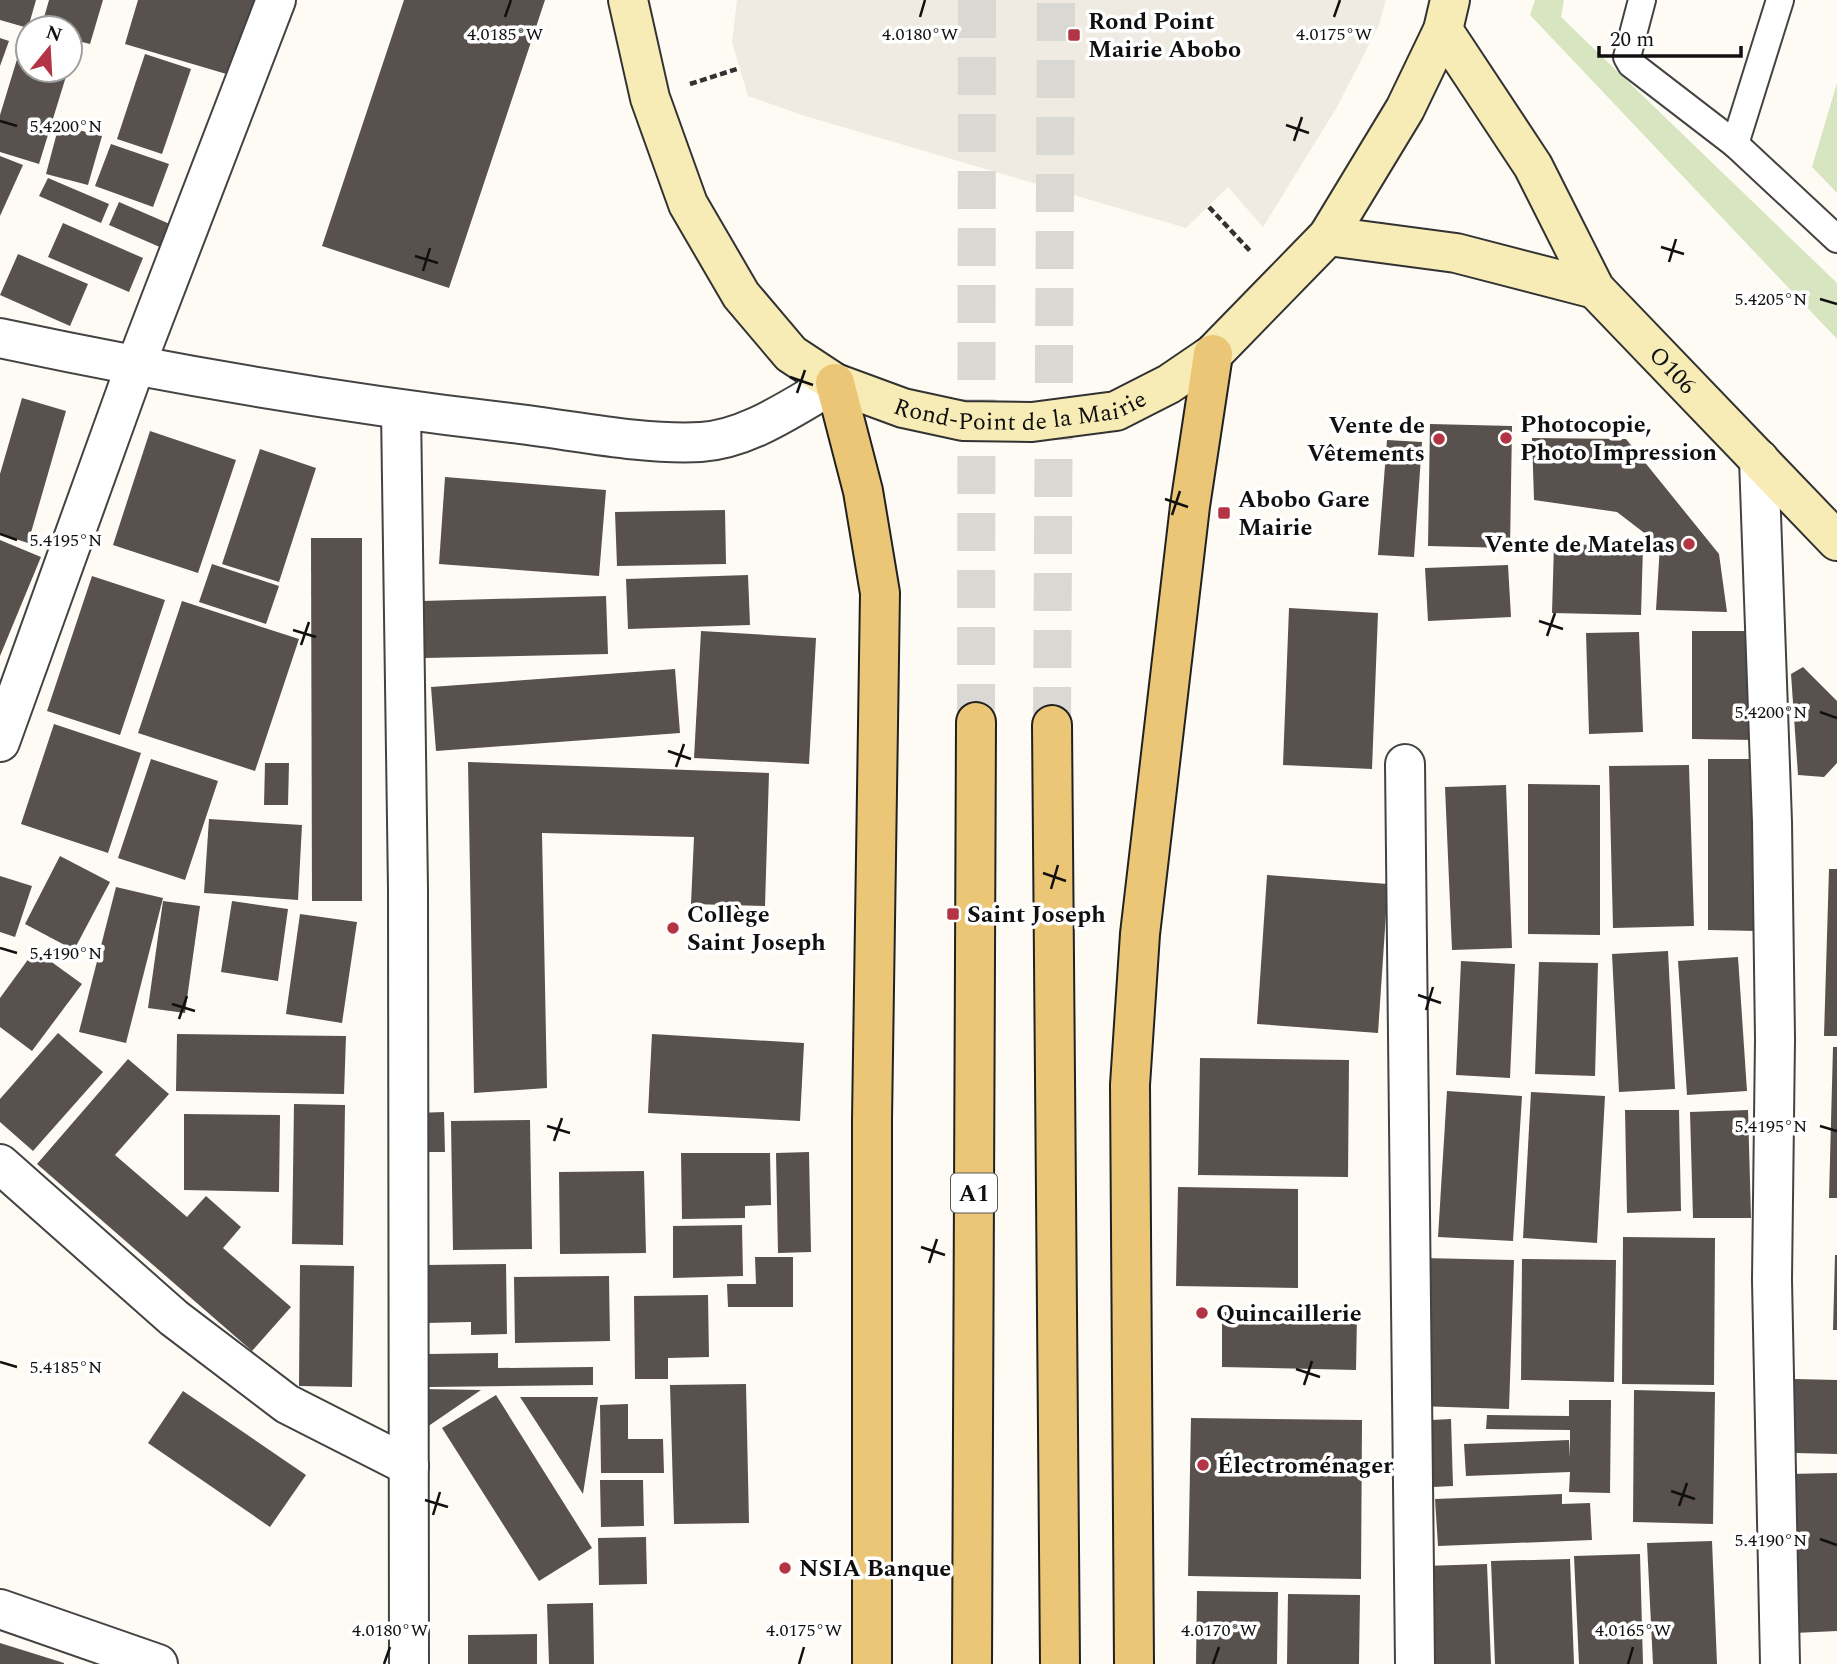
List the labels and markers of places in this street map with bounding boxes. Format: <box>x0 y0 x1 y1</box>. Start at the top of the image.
place label: Rond Point Mairie Abobo <box>1088 4 1241 68</box>
marker: Rond Point Mairie Abobo <box>1066 27 1082 43</box>
place label: Photocopie, Photo Impression <box>1520 407 1717 471</box>
place label: Vente de Vêtements <box>1307 408 1425 472</box>
marker: Photocopie, Photo Impression <box>1498 430 1514 446</box>
marker: Vente de Vêtements <box>1431 431 1447 447</box>
place label: Abobo Gare Mairie <box>1238 482 1370 546</box>
marker: Abobo Gare Mairie <box>1216 505 1232 521</box>
place label: Vente de Matelas <box>1485 527 1675 563</box>
marker: Vente de Matelas <box>1681 536 1697 552</box>
place label: Collège Saint Joseph <box>687 897 826 961</box>
place label: Saint Joseph <box>967 897 1106 933</box>
marker: Saint Joseph <box>945 906 961 922</box>
marker: Collège Saint Joseph <box>665 920 681 936</box>
place label: Quincaillerie <box>1216 1296 1362 1332</box>
marker: Quincaillerie <box>1194 1305 1210 1321</box>
place label: Électroménager <box>1217 1448 1394 1484</box>
marker: Électroménager <box>1195 1457 1211 1473</box>
place label: NSIA Banque <box>799 1551 951 1587</box>
marker: NSIA Banque <box>777 1560 793 1576</box>

